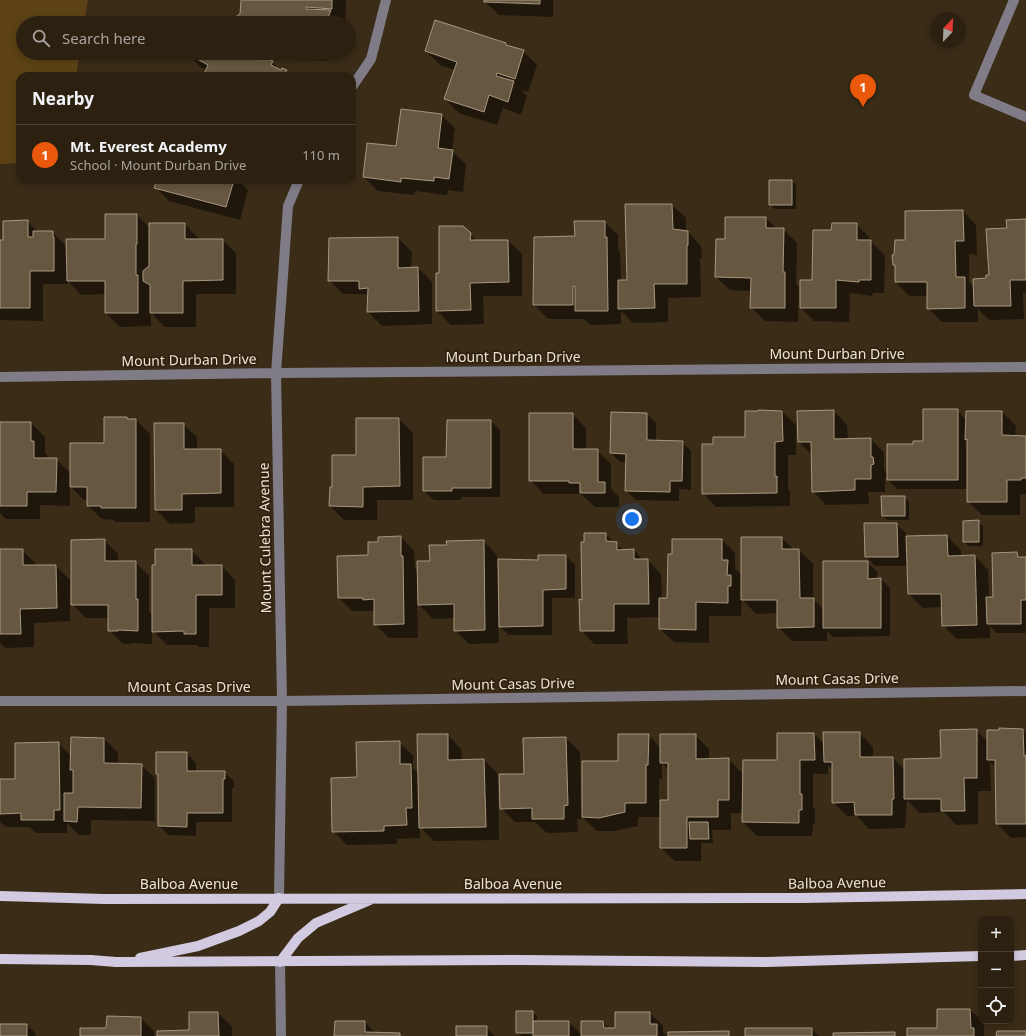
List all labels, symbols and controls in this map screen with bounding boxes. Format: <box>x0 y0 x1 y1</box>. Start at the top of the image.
north arrow <box>930 12 966 48</box>
search box <box>16 16 356 60</box>
icon: search <box>30 27 52 49</box>
text: Search here <box>62 28 145 48</box>
pin: 1 <box>850 74 876 107</box>
text: Nearby <box>32 87 94 110</box>
text: Mt. Everest Academy <box>70 136 227 156</box>
text: 1 <box>41 146 49 164</box>
text: 110 m <box>302 146 340 164</box>
text: School · Mount Durban Drive <box>70 156 246 174</box>
street label: Mount Durban Drive <box>769 344 905 363</box>
street label: Mount Durban Drive <box>445 347 581 366</box>
street label: Mount Durban Drive <box>121 349 257 370</box>
street label: Mount Culebra Avenue <box>254 462 275 614</box>
your location <box>622 509 642 529</box>
street label: Mount Casas Drive <box>775 668 899 689</box>
street label: Mount Casas Drive <box>451 673 575 694</box>
street label: Mount Casas Drive <box>127 677 251 696</box>
street label: Balboa Avenue <box>788 872 886 893</box>
street label: Balboa Avenue <box>140 874 238 893</box>
street label: Balboa Avenue <box>464 874 562 893</box>
map controls <box>978 916 1014 1024</box>
button: + <box>978 916 1014 952</box>
button: − <box>978 952 1014 988</box>
button: locate <box>978 988 1014 1024</box>

